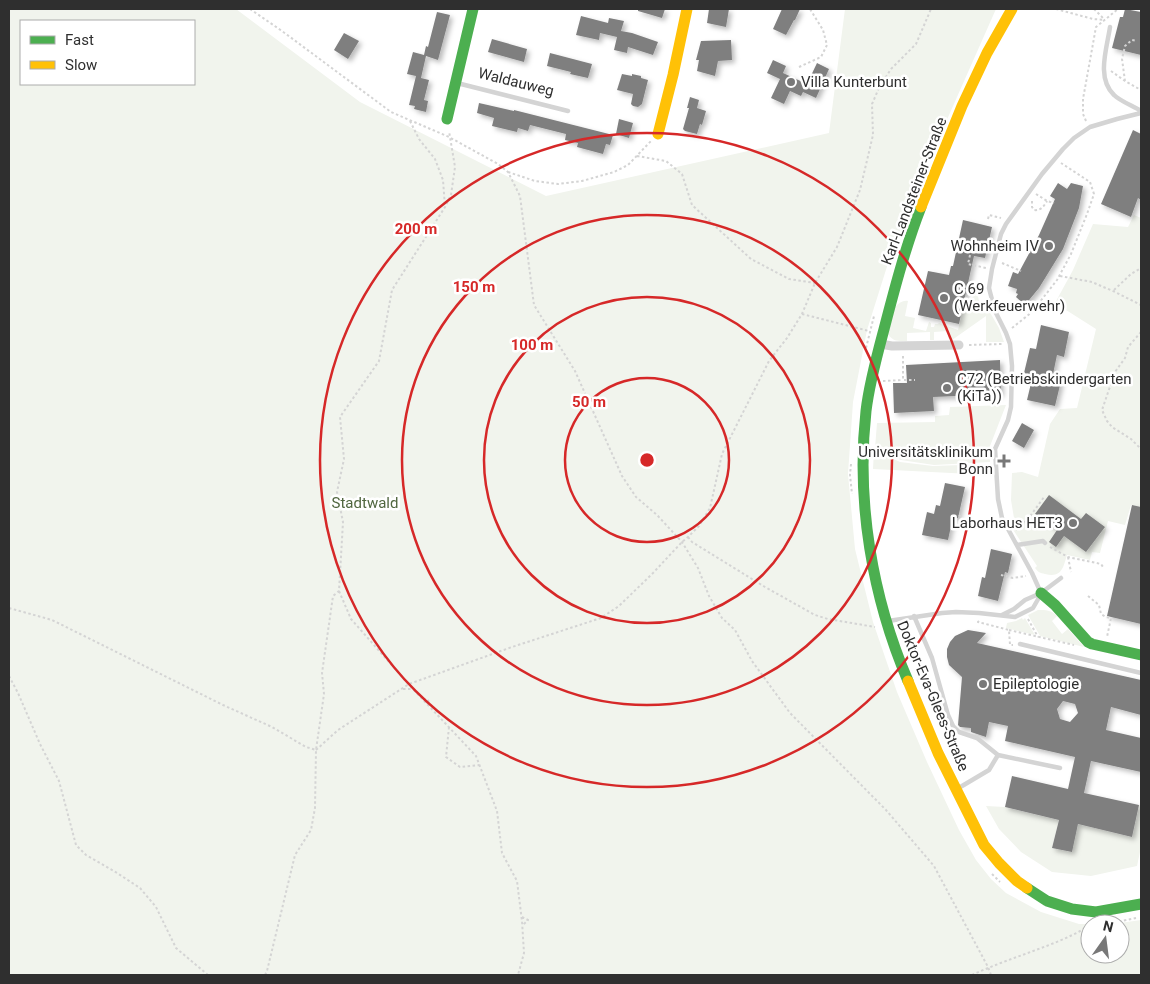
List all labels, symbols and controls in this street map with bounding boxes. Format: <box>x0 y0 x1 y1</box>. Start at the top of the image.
legend <box>20 20 195 85</box>
text: Fast <box>65 31 94 49</box>
text: Slow <box>65 56 97 74</box>
street label: Waldauweg <box>476 64 556 100</box>
place label: Villa Kunterbunt <box>801 73 907 91</box>
marker: Villa Kunterbunt <box>785 76 797 88</box>
street label: Karl-Landsteiner-Straße <box>878 115 951 267</box>
text: 200 m <box>395 220 437 238</box>
place label: Wohnheim IV <box>950 237 1039 255</box>
marker: Wohnheim IV <box>1043 240 1055 252</box>
text: 150 m <box>453 278 495 296</box>
place label: C 69 (Werkfeuerwehr) <box>954 280 1065 315</box>
marker: C 69 (Werkfeuerwehr) <box>938 292 950 304</box>
text: 100 m <box>511 336 553 354</box>
place label: C72 (Betriebskindergarten (KiTa)) <box>957 370 1132 405</box>
marker: C72 (Betriebskindergarten (KiTa)) <box>941 382 953 394</box>
text: 50 m <box>572 393 606 411</box>
place label: Universitätsklinikum Bonn <box>858 443 993 478</box>
centre of rings <box>638 451 656 469</box>
marker: Universitätsklinikum Bonn <box>997 454 1011 468</box>
park label: Stadtwald <box>332 494 398 512</box>
place label: Laborhaus HET3 <box>952 514 1063 532</box>
marker: Laborhaus HET3 <box>1067 517 1079 529</box>
street label: Doktor-Eva-Glees-Straße <box>893 618 973 774</box>
place label: Epileptologie <box>993 675 1079 693</box>
marker: Epileptologie <box>977 678 989 690</box>
north arrow <box>1080 914 1130 964</box>
text: N <box>1101 917 1115 935</box>

